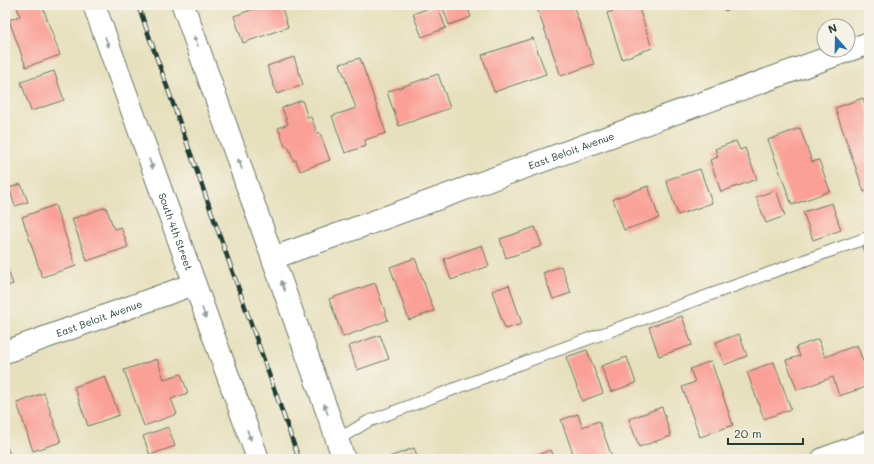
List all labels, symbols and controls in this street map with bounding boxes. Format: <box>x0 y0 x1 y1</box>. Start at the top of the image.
north arrow <box>816 18 856 58</box>
text: N <box>826 20 839 37</box>
one-way arrow <box>193 35 199 47</box>
one-way arrow <box>104 36 110 48</box>
street label: East Beloit Avenue <box>526 128 616 172</box>
one-way arrow <box>236 157 242 169</box>
one-way arrow <box>148 158 154 170</box>
street label: South 4th Street <box>155 191 196 272</box>
one-way arrow <box>280 280 286 292</box>
street label: East Beloit Avenue <box>54 296 144 340</box>
one-way arrow <box>202 307 208 319</box>
one-way arrow <box>323 403 329 415</box>
scale bar <box>728 420 803 446</box>
text: 20 m <box>734 425 762 441</box>
one-way arrow <box>246 429 252 441</box>

